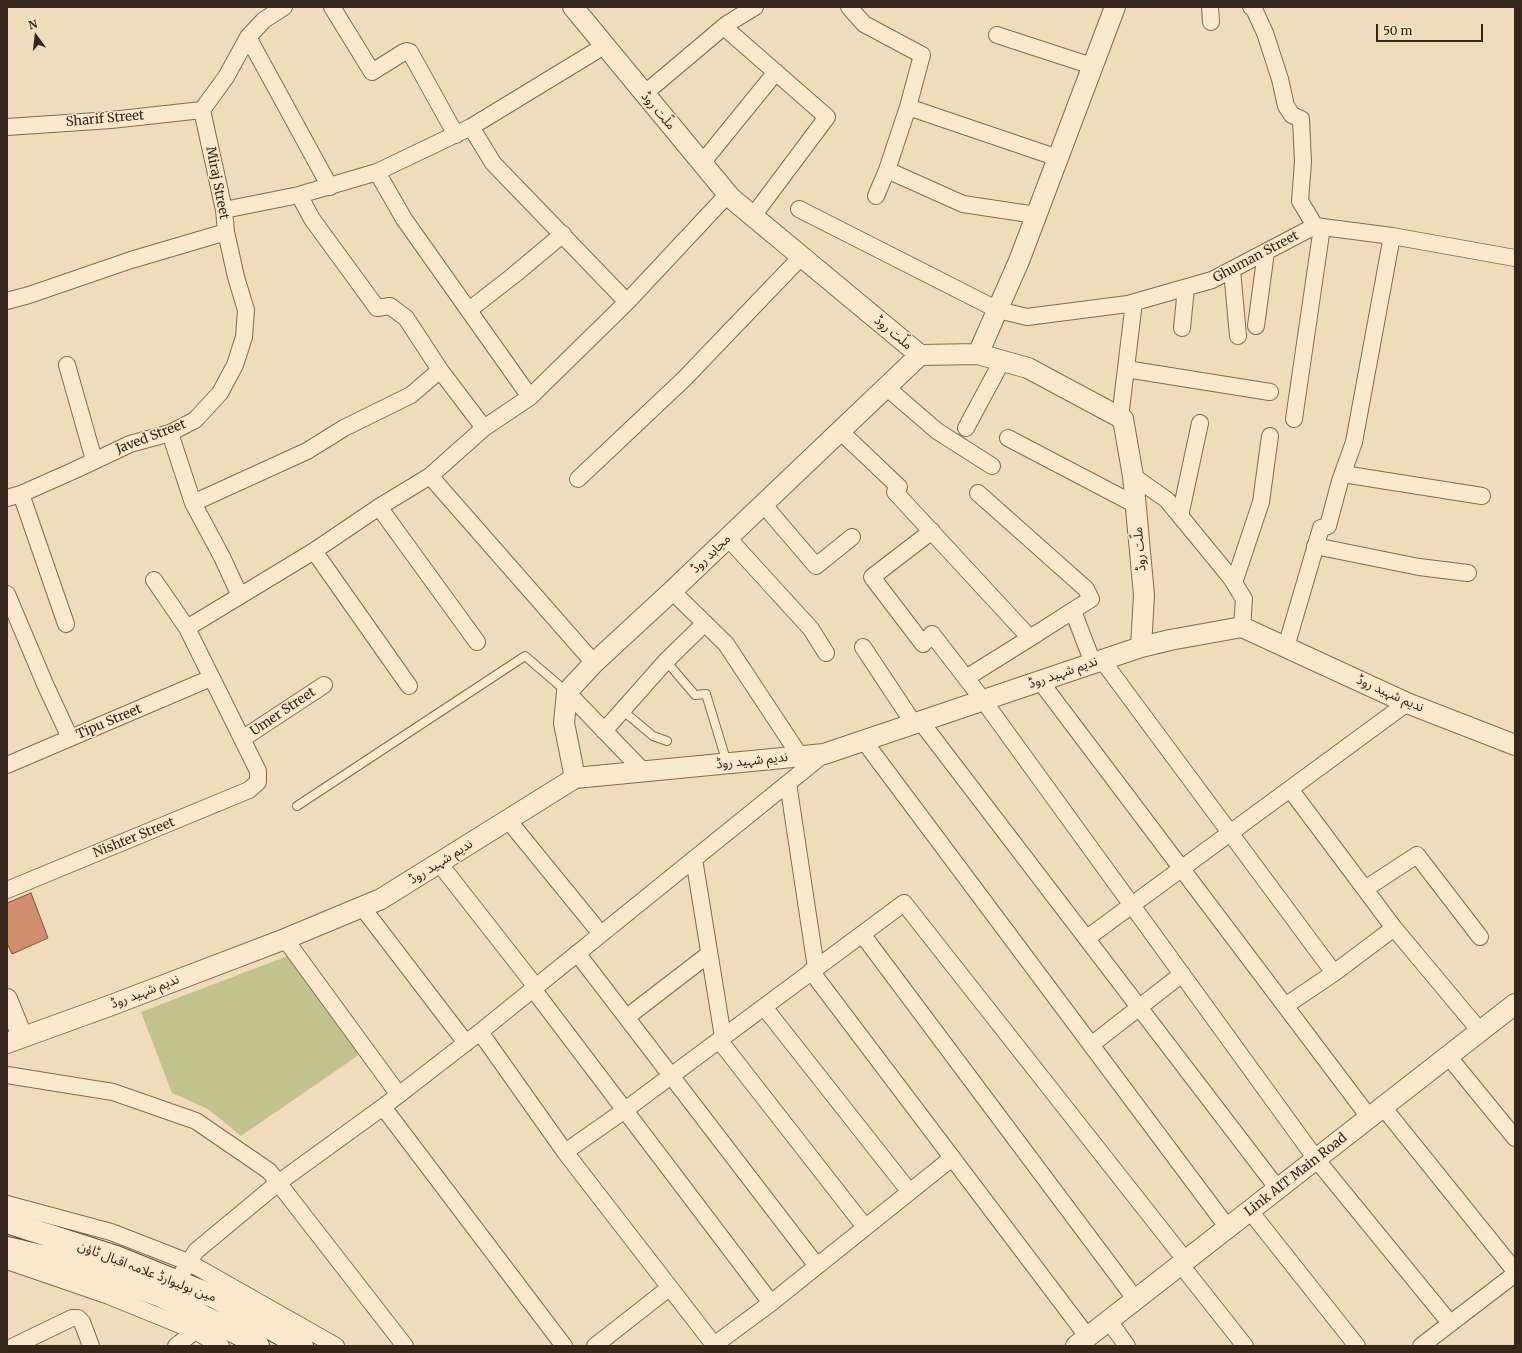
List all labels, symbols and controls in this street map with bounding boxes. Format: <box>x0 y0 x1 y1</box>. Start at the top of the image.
north arrow <box>16 16 56 56</box>
scale bar <box>1378 16 1485 42</box>
text: N <box>27 17 39 32</box>
text: 50 m <box>1383 23 1412 38</box>
street label: ملّت روڈ <box>638 89 678 133</box>
street label: Sharif Street <box>65 108 145 130</box>
street label: Miraj Street <box>202 145 232 221</box>
street label: Ghuman Street <box>1211 228 1301 286</box>
street label: ملّت روڈ <box>871 313 915 353</box>
street label: Javed Street <box>114 417 188 457</box>
street label: ملّت روڈ <box>1130 526 1150 572</box>
street label: مجاہد روڈ <box>688 531 734 577</box>
street label: ندیم شہید روڈ <box>1026 654 1100 692</box>
street label: ندیم شہید روڈ <box>1354 672 1426 716</box>
street label: Umer Street <box>247 685 319 739</box>
street label: Tipu Street <box>74 701 144 743</box>
street label: ندیم شہید روڈ <box>715 749 789 773</box>
street label: Nishter Street <box>91 815 177 861</box>
street label: ندیم شہید روڈ <box>406 836 476 888</box>
street label: ندیم شہید روڈ <box>109 972 181 1012</box>
street label: Link AIT Main Road <box>1242 1130 1350 1220</box>
street label: مین بولیوارڈ علامہ اقبال ٹاؤن <box>76 1238 218 1306</box>

